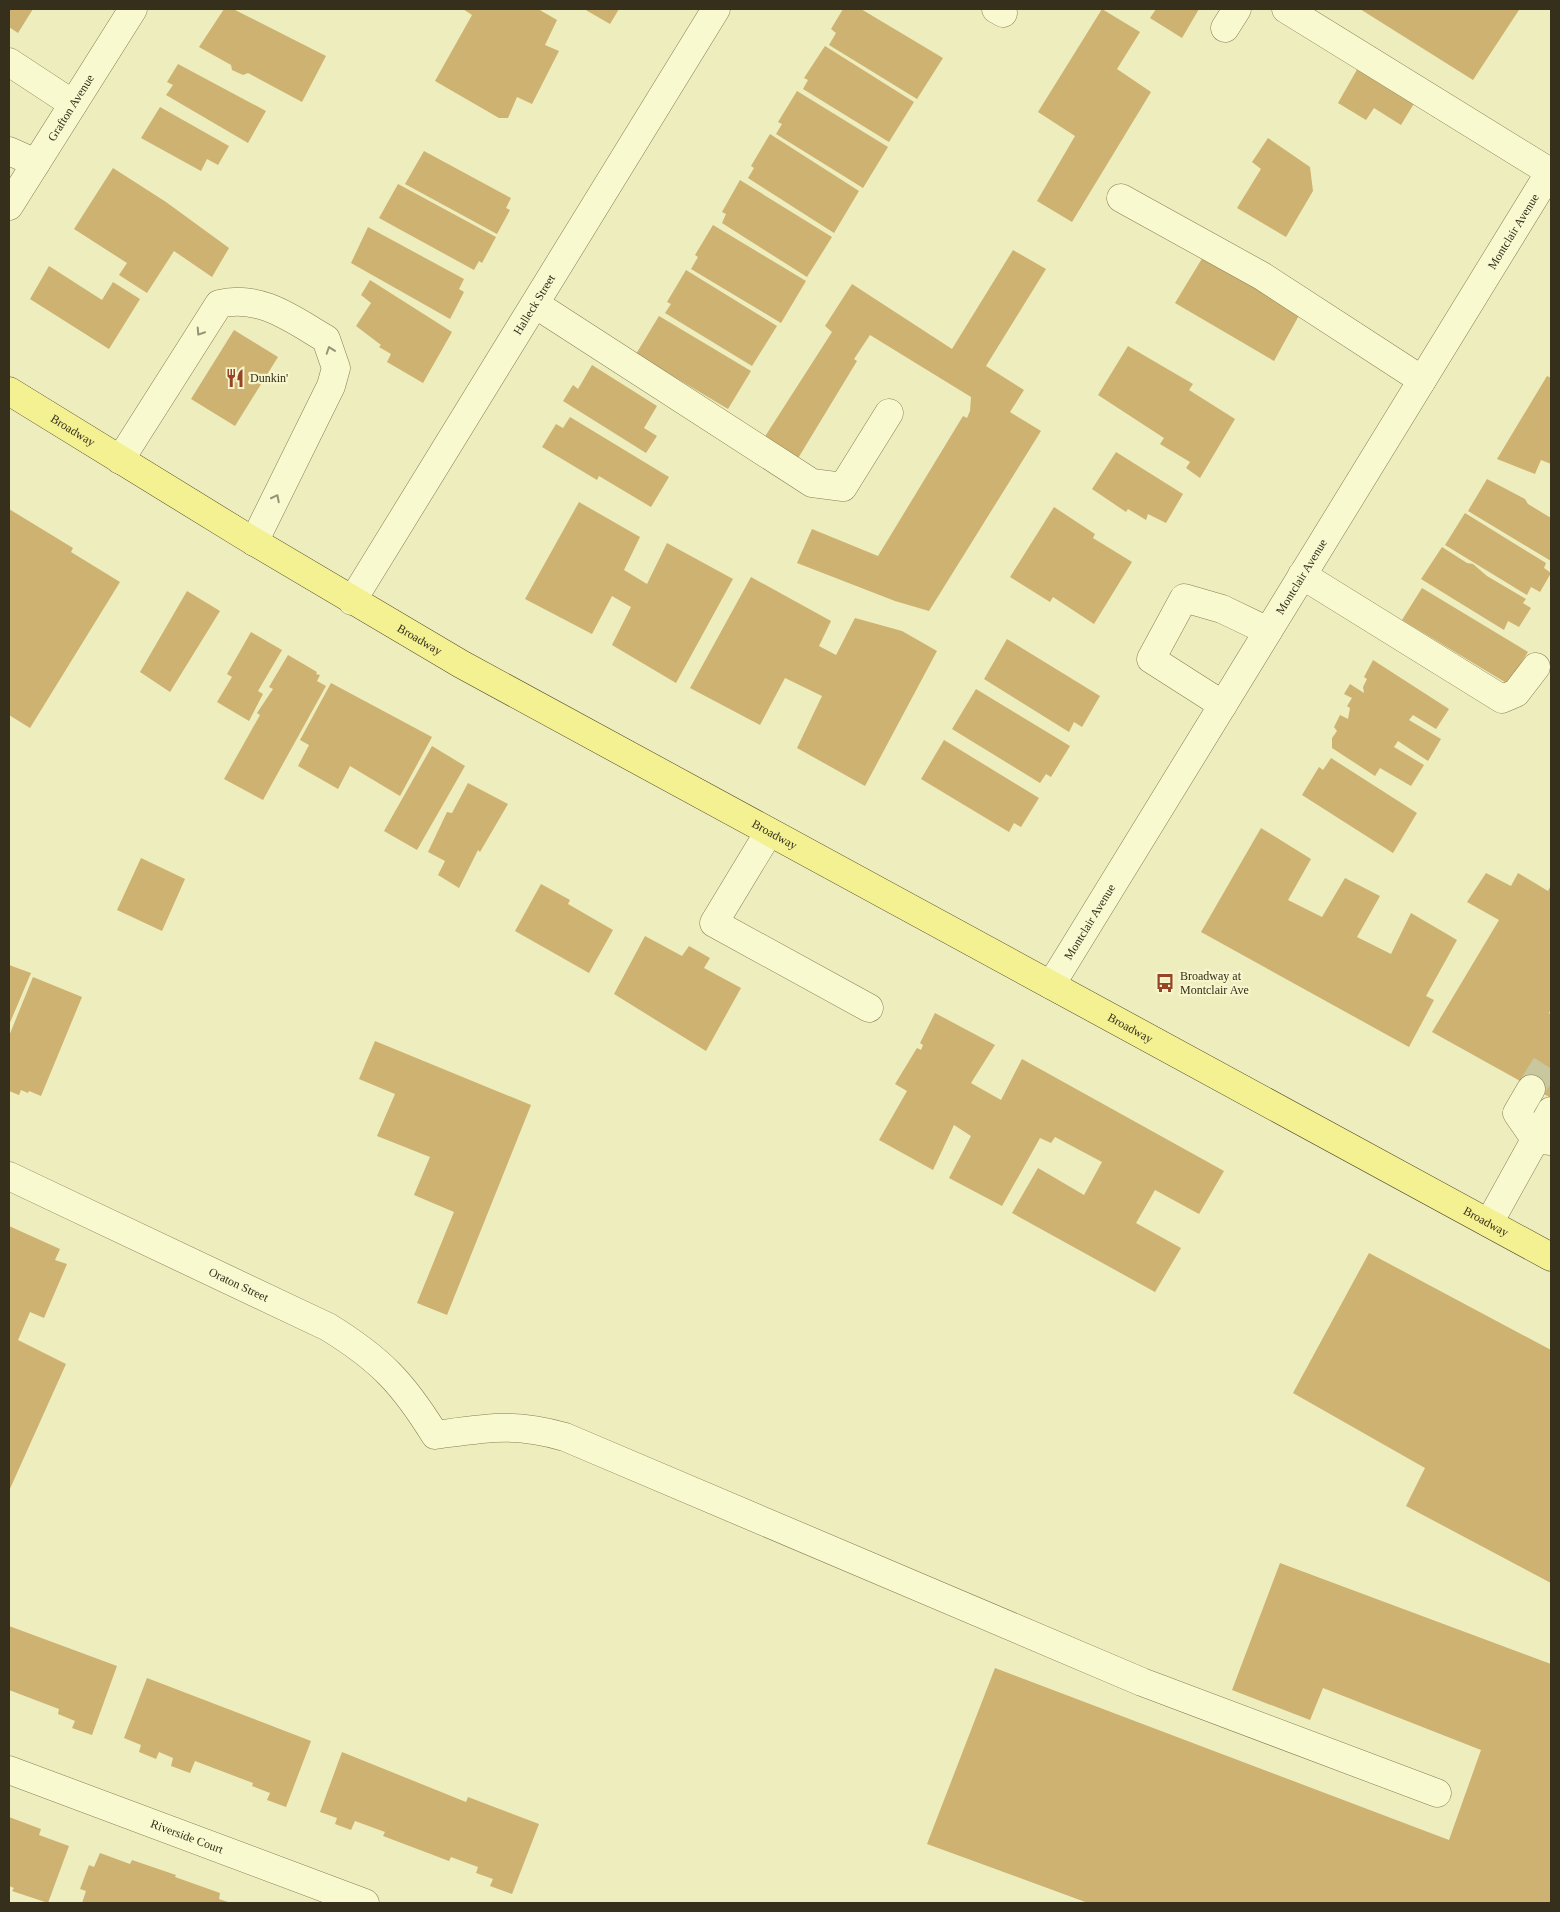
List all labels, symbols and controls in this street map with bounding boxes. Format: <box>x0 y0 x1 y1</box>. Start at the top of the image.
street label: Grafton Avenue <box>45 72 97 144</box>
street label: Montclair Avenue <box>1485 191 1542 272</box>
street label: Halleck Street <box>510 271 558 337</box>
one-way arrow <box>197 326 207 335</box>
one-way arrow <box>326 346 336 355</box>
restaurant icon: Dunkin' <box>224 367 246 389</box>
place label: Dunkin' <box>250 371 288 385</box>
street label: Broadway <box>48 411 98 449</box>
one-way arrow <box>269 494 280 503</box>
street label: Montclair Avenue <box>1273 536 1330 617</box>
street label: Broadway <box>395 621 444 658</box>
street label: Broadway <box>750 817 800 853</box>
street label: Montclair Avenue <box>1061 882 1118 962</box>
place label: Broadway at Montclair Ave <box>1180 969 1249 997</box>
bus stop icon: Broadway at Montclair Ave <box>1154 972 1176 994</box>
street label: Broadway <box>1105 1010 1155 1046</box>
street label: Broadway <box>1461 1204 1511 1240</box>
street label: Oraton Street <box>206 1265 271 1305</box>
street label: Riverside Court <box>149 1817 226 1857</box>

